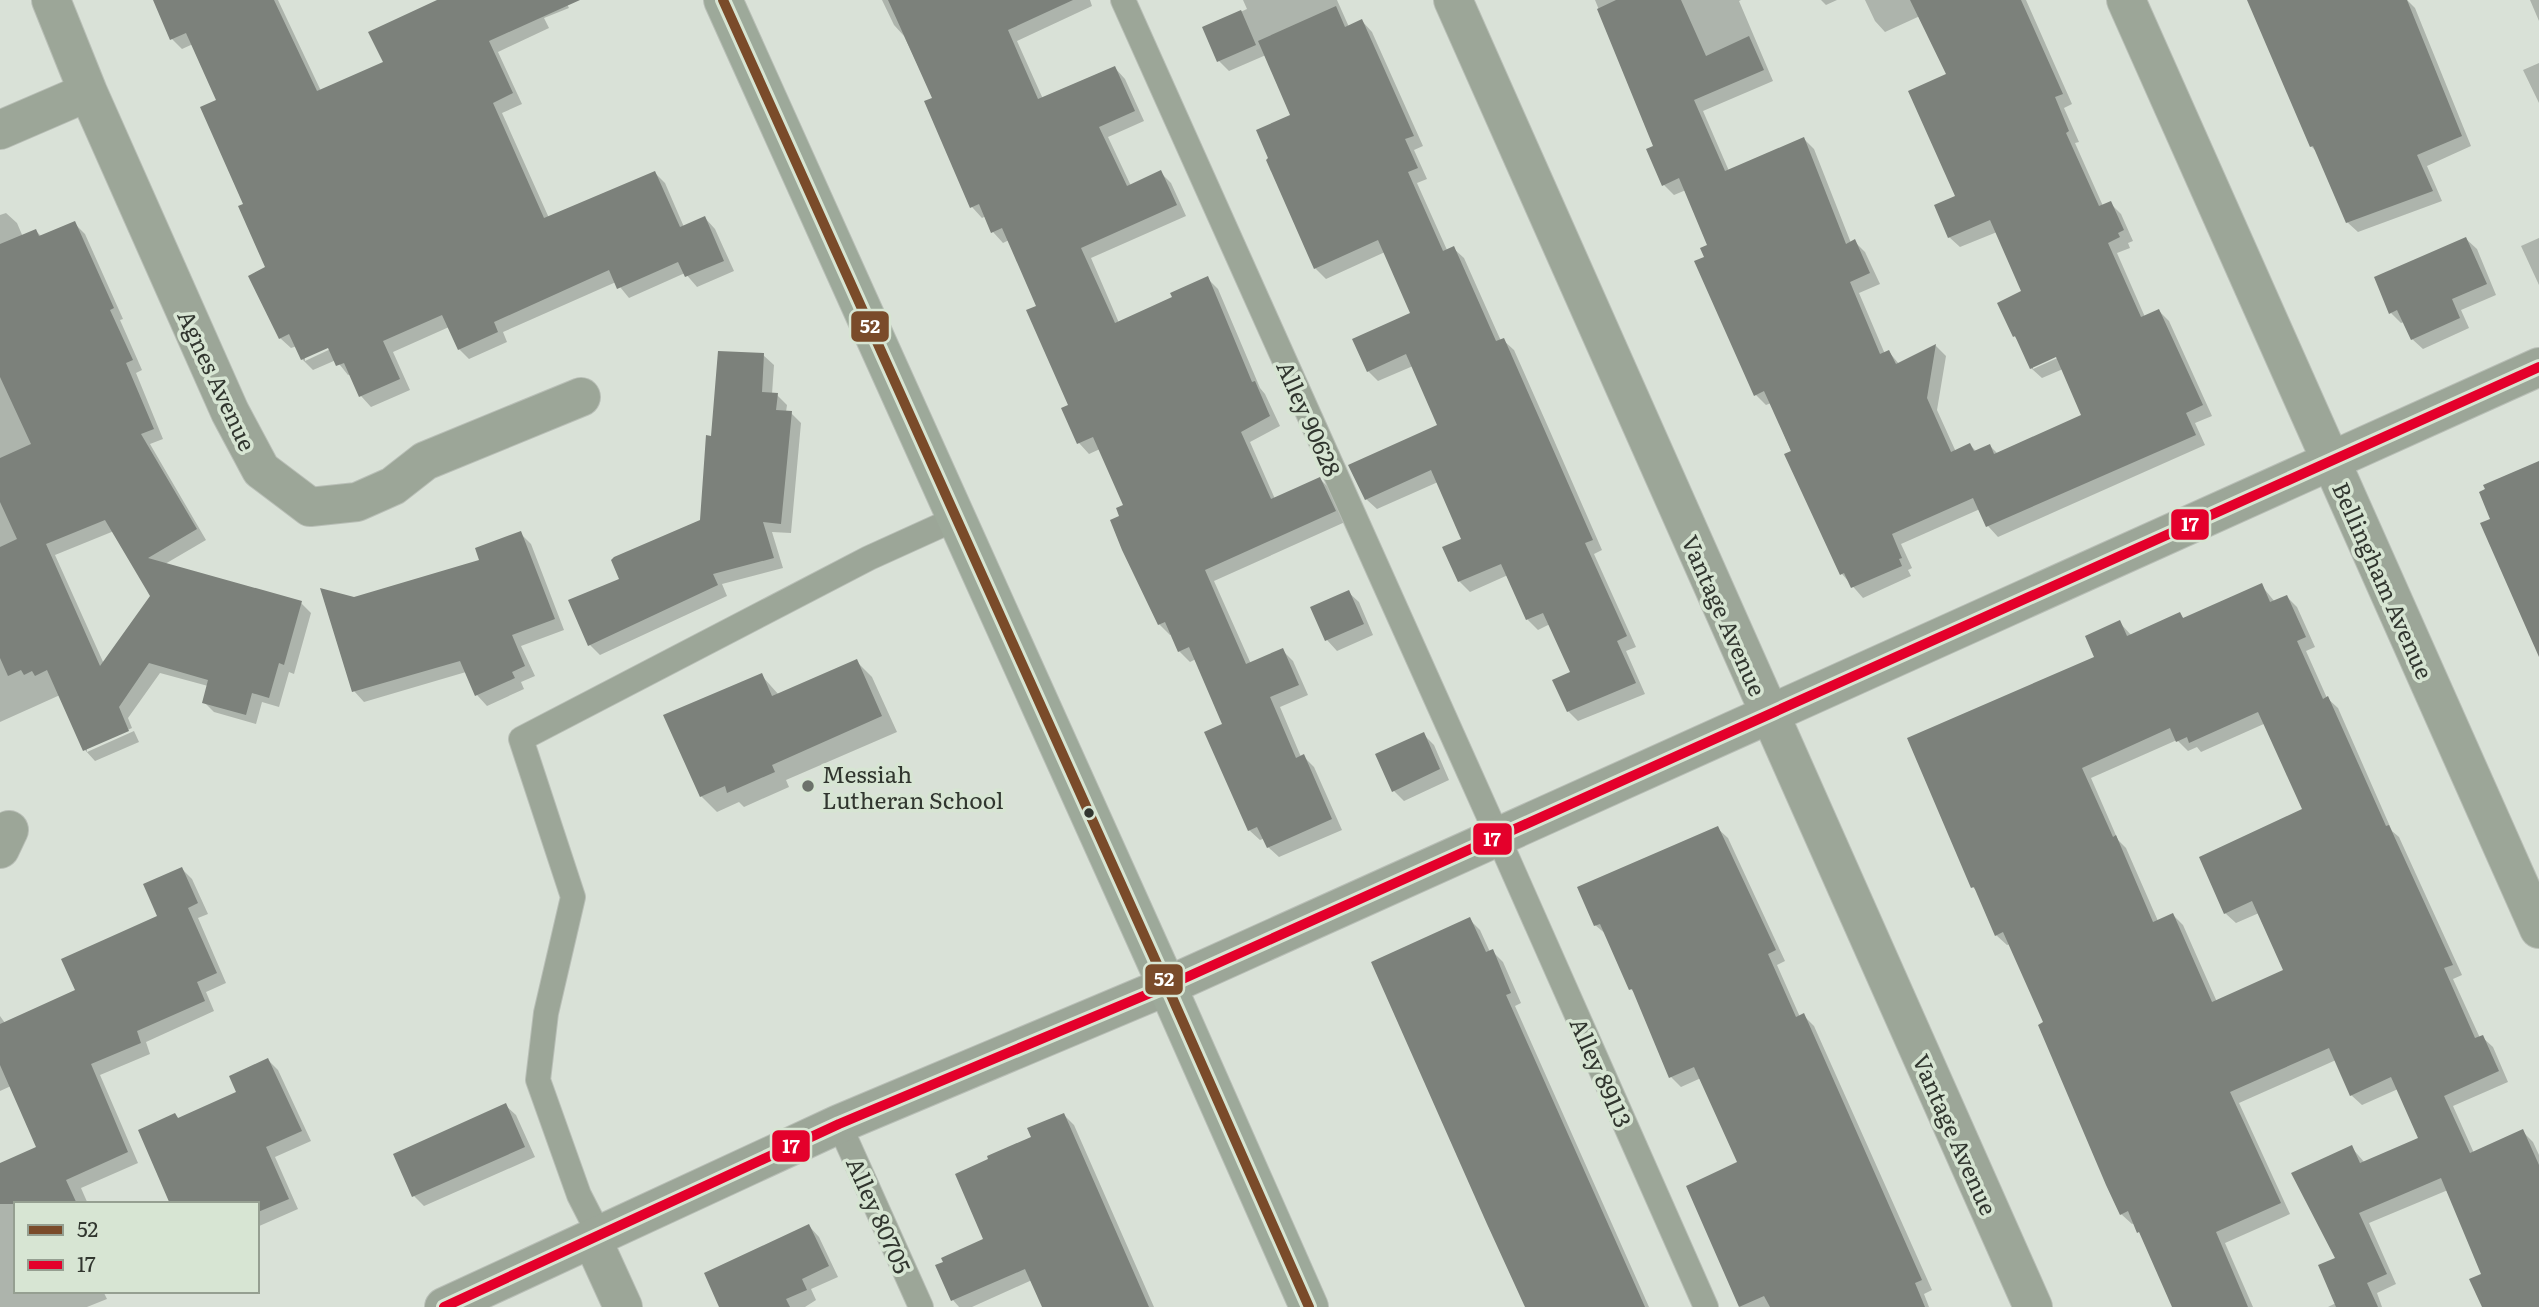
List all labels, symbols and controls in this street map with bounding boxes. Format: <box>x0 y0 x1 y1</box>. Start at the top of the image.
street label: Agnes Avenue <box>170 304 266 456</box>
line badge: 52 <box>850 310 890 343</box>
text: 52 <box>860 311 880 339</box>
street label: Alley 90628 <box>1269 355 1351 481</box>
street label: Bellingham Avenue <box>2325 476 2443 684</box>
line badge: 17 <box>2170 508 2210 541</box>
text: 17 <box>2181 509 2199 537</box>
street label: Vantage Avenue <box>1674 529 1776 701</box>
place label: Messiah Lutheran School <box>822 756 1004 816</box>
marker: Messiah Lutheran School <box>800 778 816 794</box>
unlabelled marker <box>1082 806 1096 820</box>
line badge: 17 <box>1472 822 1513 856</box>
text: 17 <box>1483 824 1501 852</box>
line badge: 52 <box>1144 963 1184 996</box>
text: 52 <box>1154 964 1174 992</box>
street label: Alley 89113 <box>1563 1011 1641 1133</box>
street label: Vantage Avenue <box>1905 1048 2007 1220</box>
line badge: 17 <box>771 1129 811 1163</box>
text: 17 <box>782 1131 800 1159</box>
street label: Alley 80705 <box>839 1151 921 1279</box>
legend <box>14 1202 259 1293</box>
text: 52 <box>77 1212 98 1243</box>
text: 17 <box>77 1247 96 1278</box>

